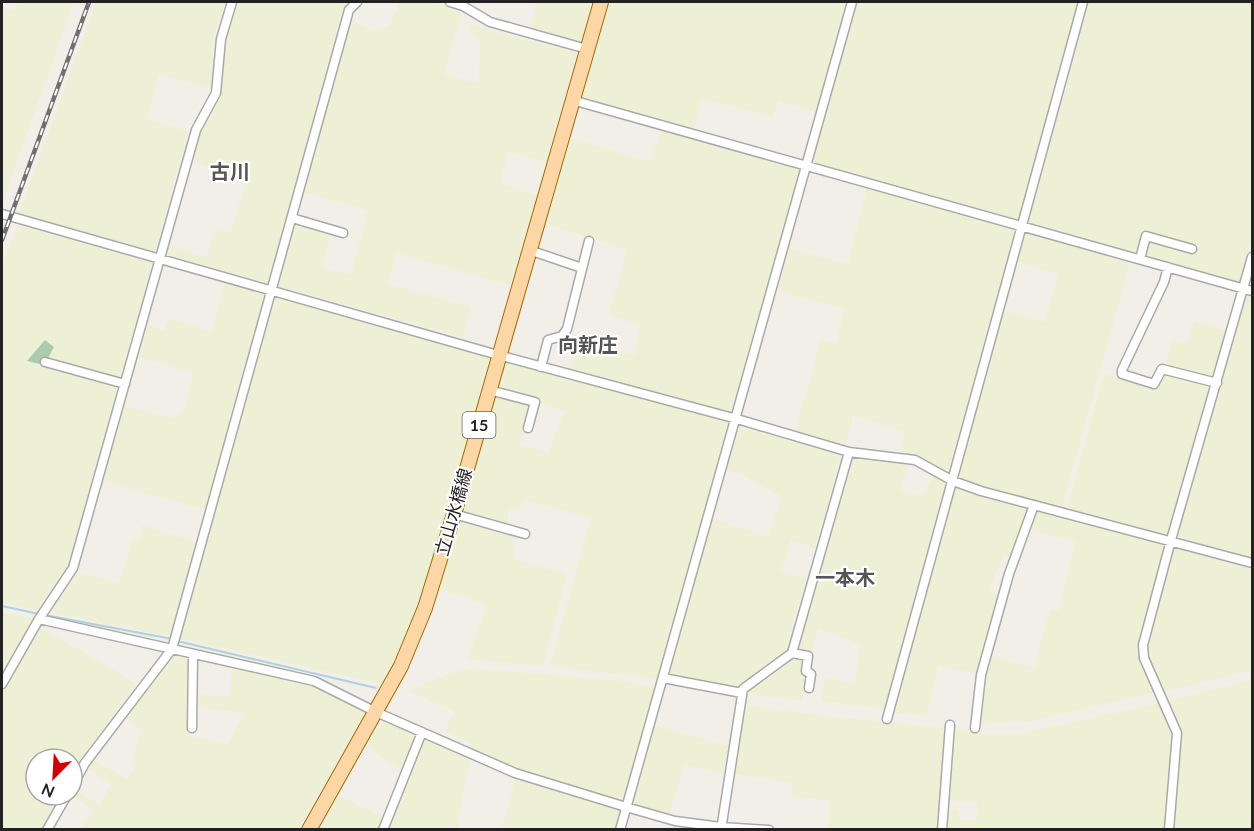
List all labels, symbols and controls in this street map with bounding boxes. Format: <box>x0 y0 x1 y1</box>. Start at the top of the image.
district label: 古川 <box>210 159 250 183</box>
district label: 向新庄 <box>558 332 618 356</box>
road number: 15 <box>462 412 496 438</box>
street label: 立山水橋線 <box>430 465 476 558</box>
district label: 一本木 <box>815 565 875 589</box>
north arrow <box>24 747 84 807</box>
text: N <box>38 780 57 802</box>

